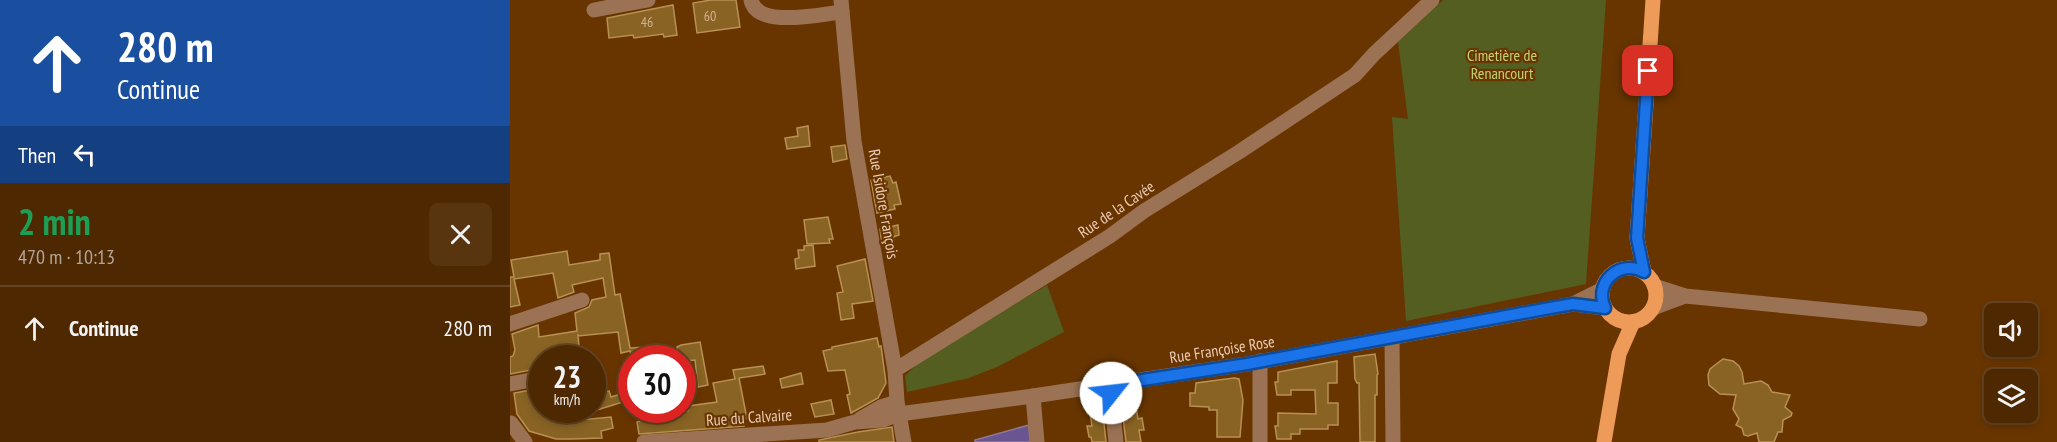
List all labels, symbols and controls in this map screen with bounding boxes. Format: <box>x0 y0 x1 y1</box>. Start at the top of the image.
house number: 60 <box>704 7 716 25</box>
house number: 46 <box>641 13 653 31</box>
text: 280 m <box>117 19 214 74</box>
icon: ahead <box>18 24 96 102</box>
park label: Cimetière de Renancourt <box>1467 45 1537 83</box>
pin <box>1622 45 1673 96</box>
icon: arrive <box>1631 54 1664 87</box>
text: Continue <box>117 72 200 106</box>
icon: left <box>68 138 101 171</box>
text: Then <box>18 141 56 169</box>
street label: Rue Isidore François <box>865 148 903 260</box>
street label: Rue de la Cavée <box>1074 176 1158 242</box>
text: 2 min <box>18 198 91 245</box>
button: close <box>429 203 492 266</box>
text: 470 m · 10:13 <box>18 244 115 270</box>
map controls <box>1984 303 2038 423</box>
button: sound <box>1984 303 2038 357</box>
icon: ahead <box>18 312 51 345</box>
text: Continue <box>69 314 139 342</box>
text: 280 m <box>443 314 492 342</box>
street label: Rue Françoise Rose <box>1168 331 1276 367</box>
speed limit sign: 30 <box>618 345 696 423</box>
text: 23 <box>553 357 581 396</box>
position arrow <box>1079 361 1143 425</box>
button: layers <box>1984 369 2038 423</box>
text: km/h <box>554 390 580 409</box>
street label: Rue du Calvaire <box>705 404 793 430</box>

